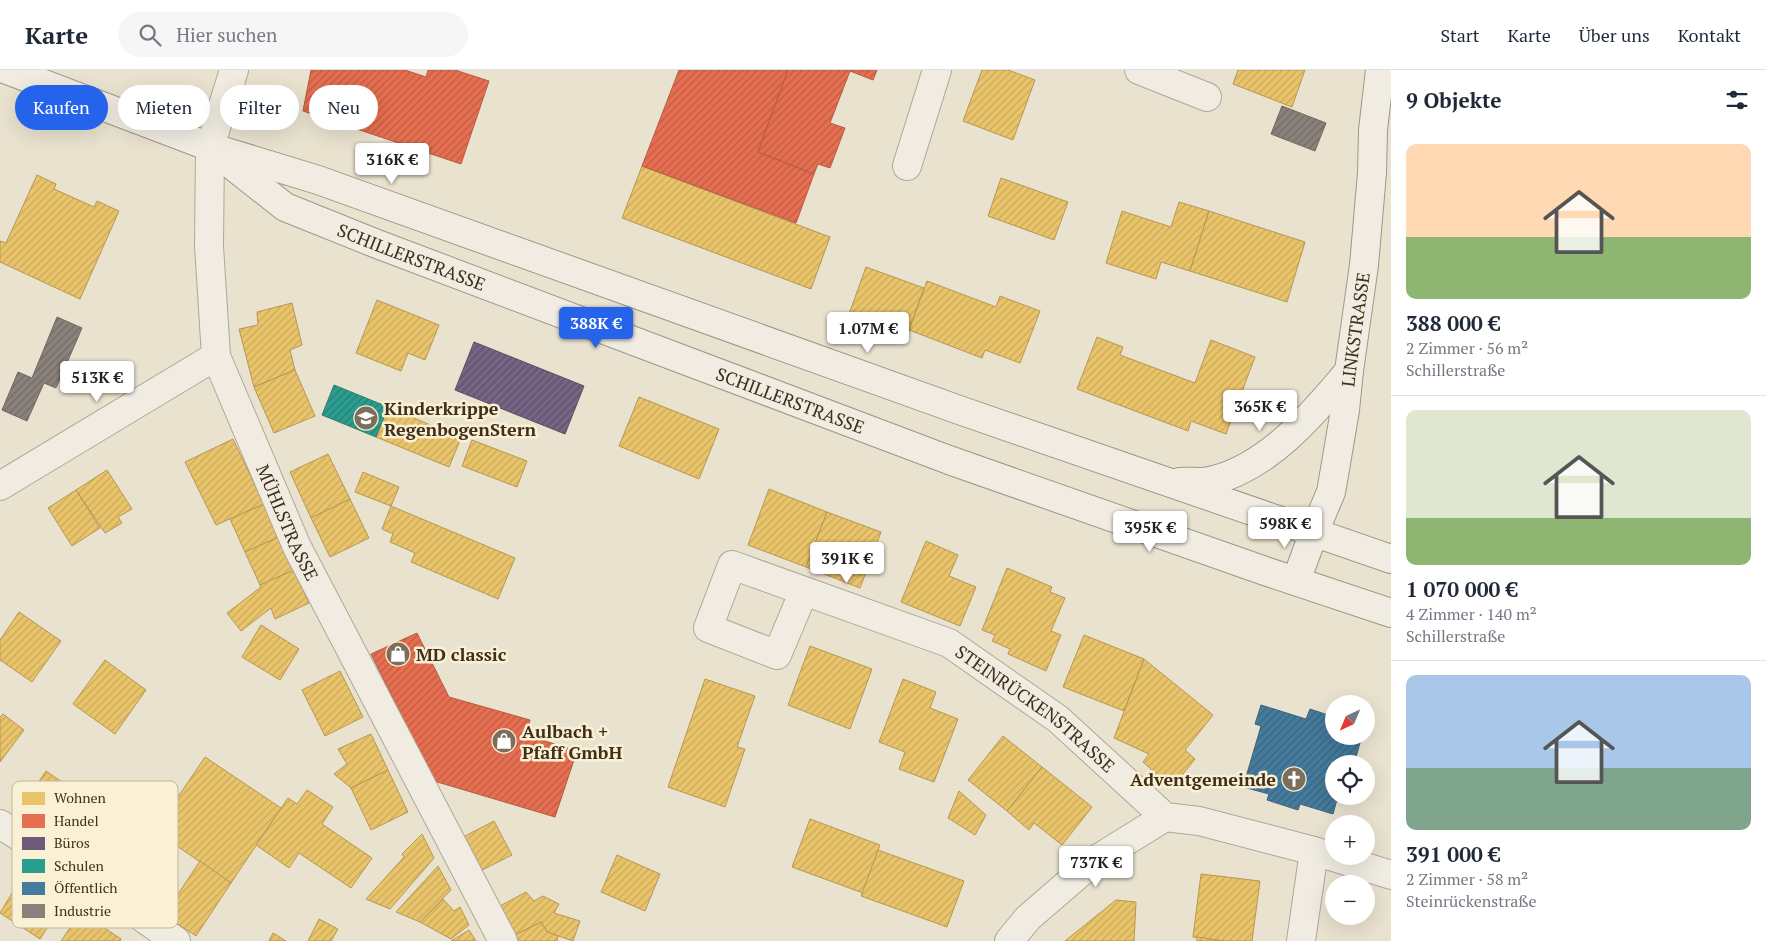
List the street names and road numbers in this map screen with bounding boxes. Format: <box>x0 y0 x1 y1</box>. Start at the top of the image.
street label: SCHILLERSTRASSE <box>334 217 489 296</box>
street label: LINKSTRASSE <box>1335 271 1375 388</box>
street label: SCHILLERSTRASSE <box>713 361 868 439</box>
street label: MÜHLSTRASSE <box>251 460 324 585</box>
street label: STEINRÜCKENSTRASSE <box>951 639 1120 777</box>

